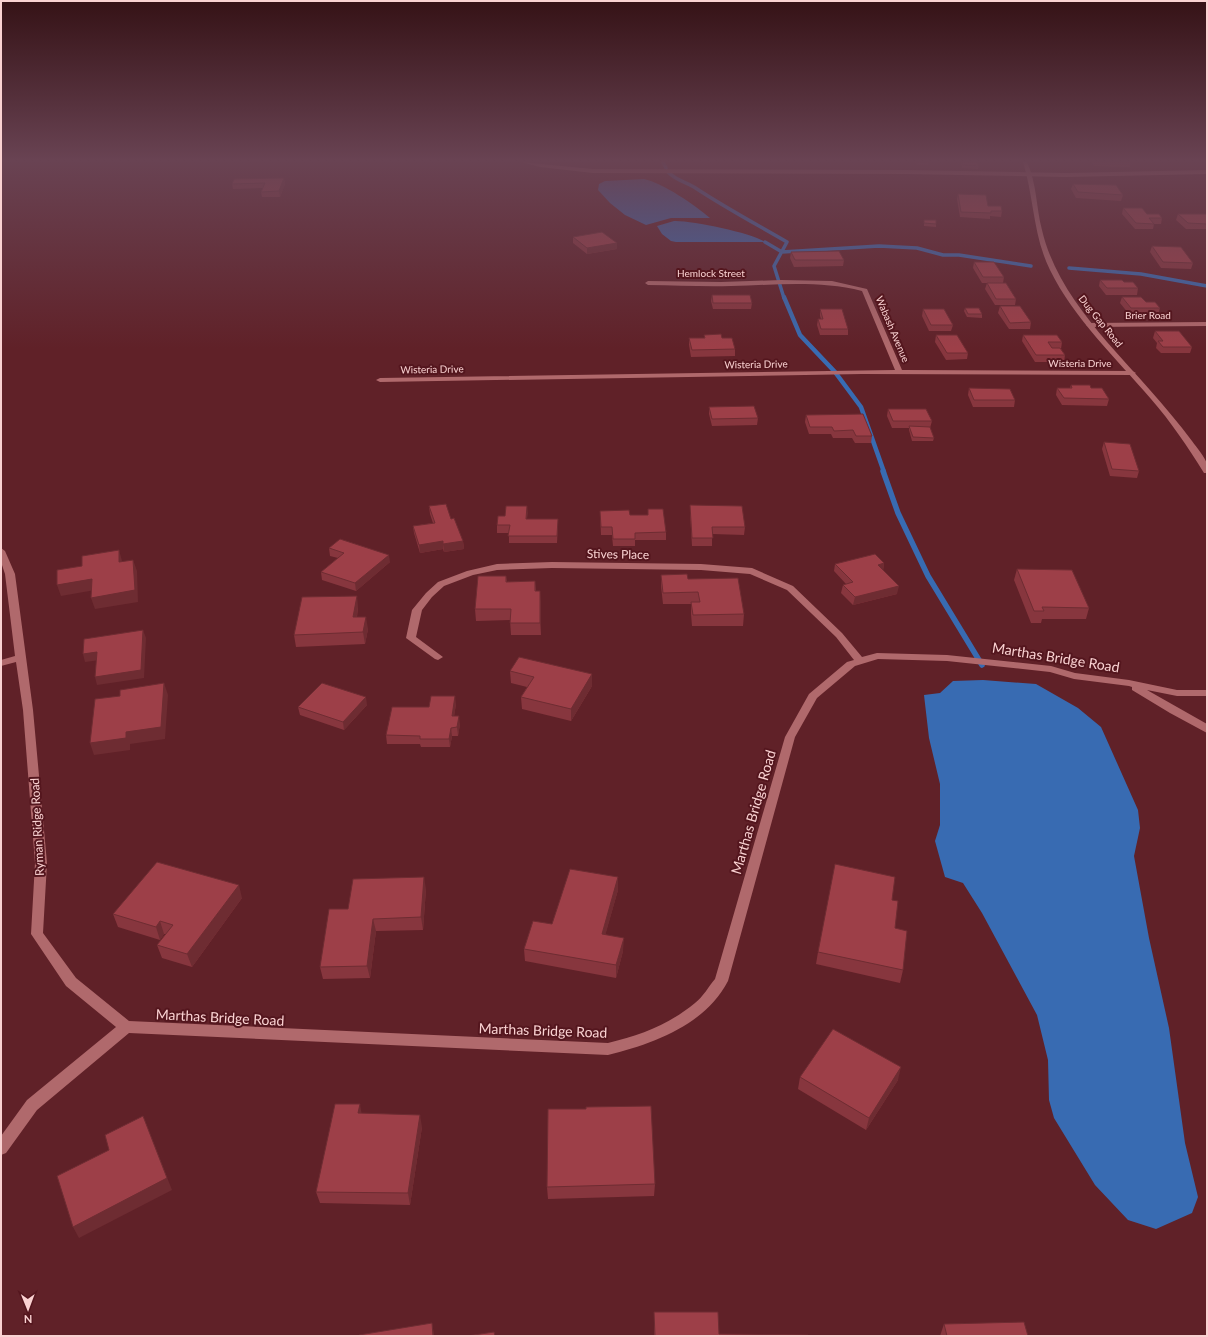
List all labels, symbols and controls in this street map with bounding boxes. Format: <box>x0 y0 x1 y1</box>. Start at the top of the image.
street label: Hemlock Street <box>677 267 745 279</box>
street label: Dug Gap Road <box>1076 293 1126 349</box>
street label: Wabash Avenue <box>874 294 912 364</box>
street label: Brier Road <box>1125 309 1171 321</box>
street label: Wisteria Drive <box>724 357 788 371</box>
street label: Wisteria Drive <box>1048 357 1112 369</box>
street label: Wisteria Drive <box>400 362 464 376</box>
street label: Stives Place <box>587 546 649 562</box>
street label: Marthas Bridge Road <box>991 639 1121 675</box>
street label: Marthas Bridge Road <box>727 748 779 876</box>
street label: Ryman Ridge Road <box>27 778 47 876</box>
street label: Marthas Bridge Road <box>155 1005 285 1029</box>
street label: Marthas Bridge Road <box>478 1019 608 1041</box>
north arrow <box>8 1289 48 1329</box>
text: N <box>24 1313 33 1326</box>

